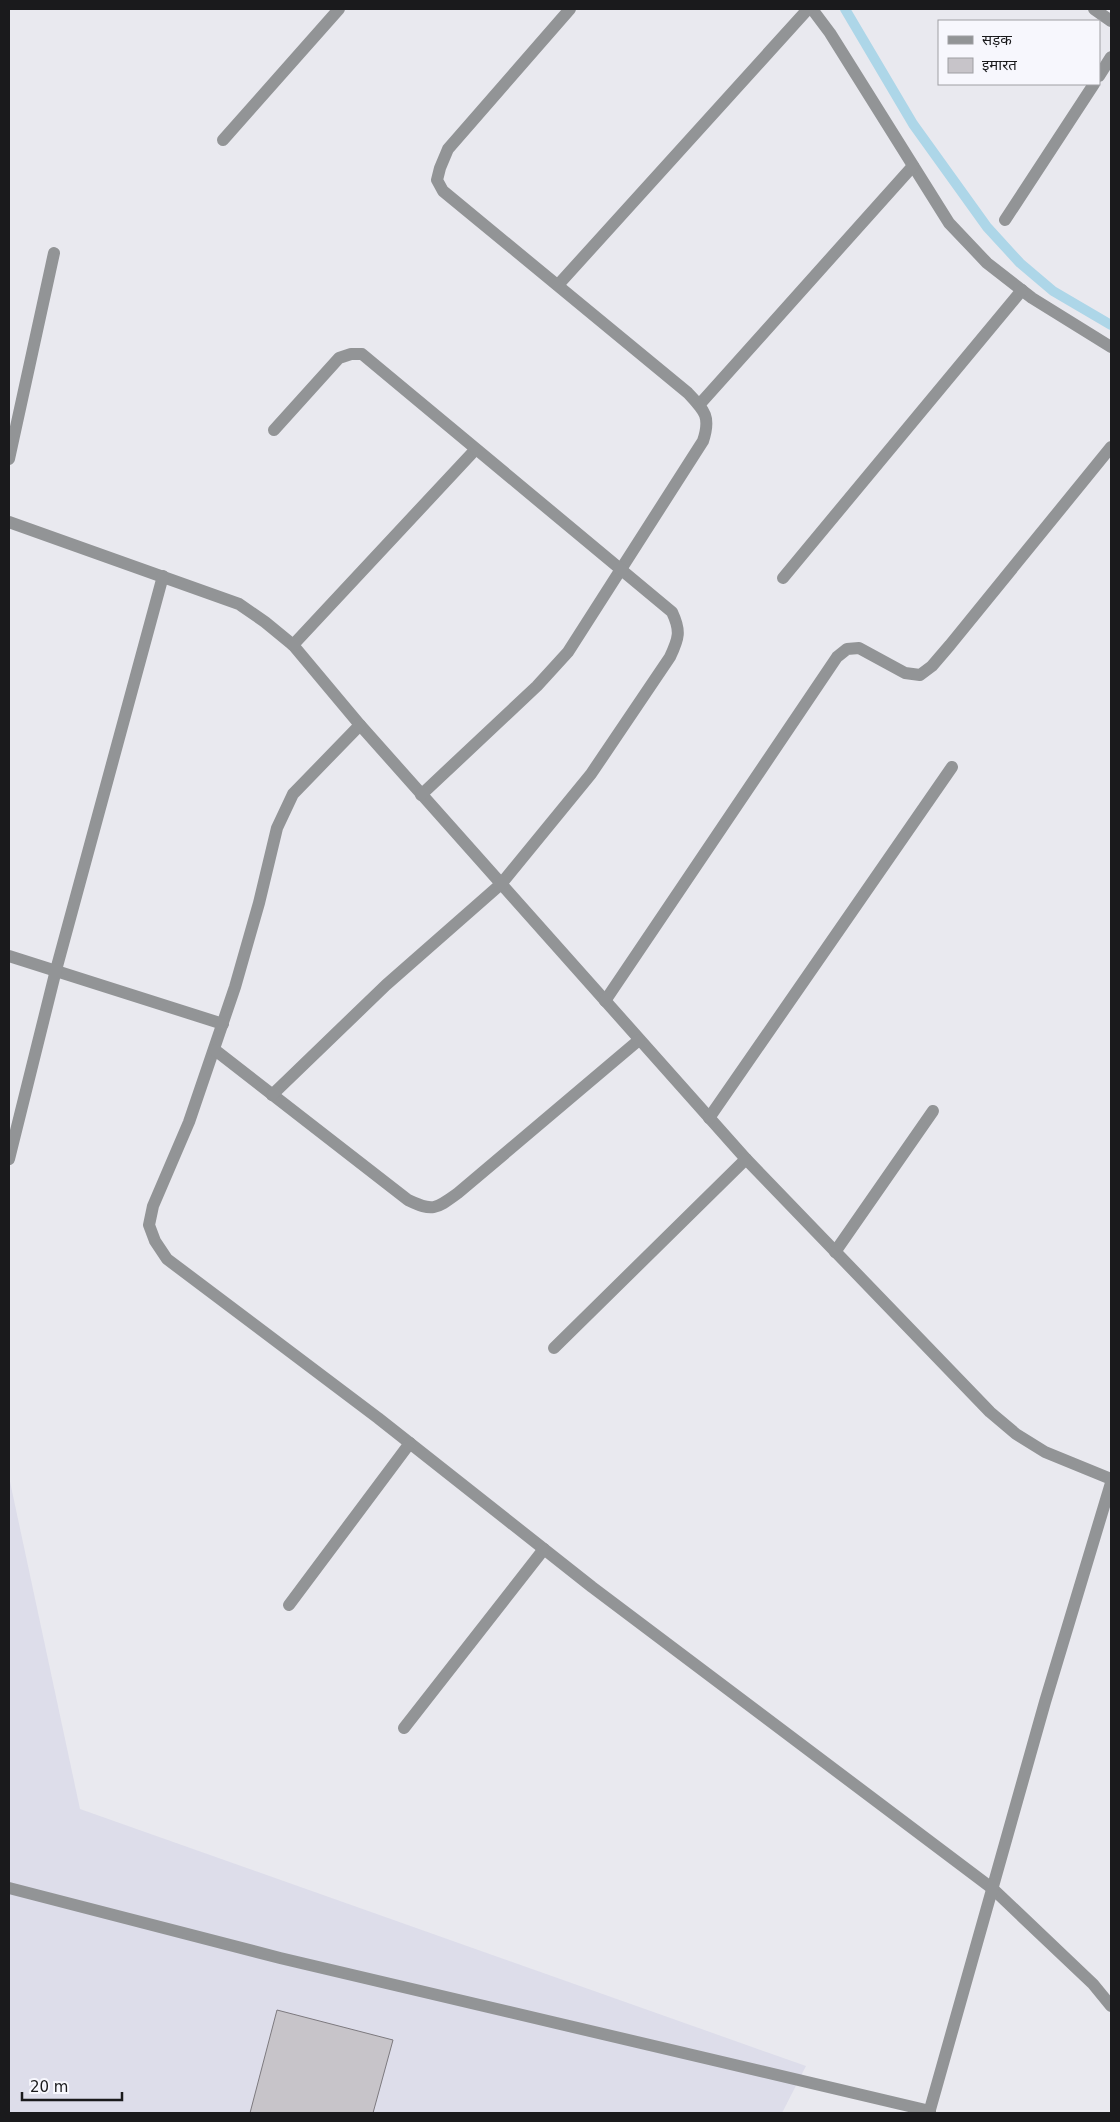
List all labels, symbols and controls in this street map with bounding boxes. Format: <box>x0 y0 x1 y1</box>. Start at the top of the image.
legend <box>938 20 1100 85</box>
text: सड़क <box>982 31 1012 49</box>
text: इमारत <box>982 56 1017 74</box>
scale bar <box>22 2070 122 2102</box>
text: 20 m <box>30 2078 68 2096</box>

